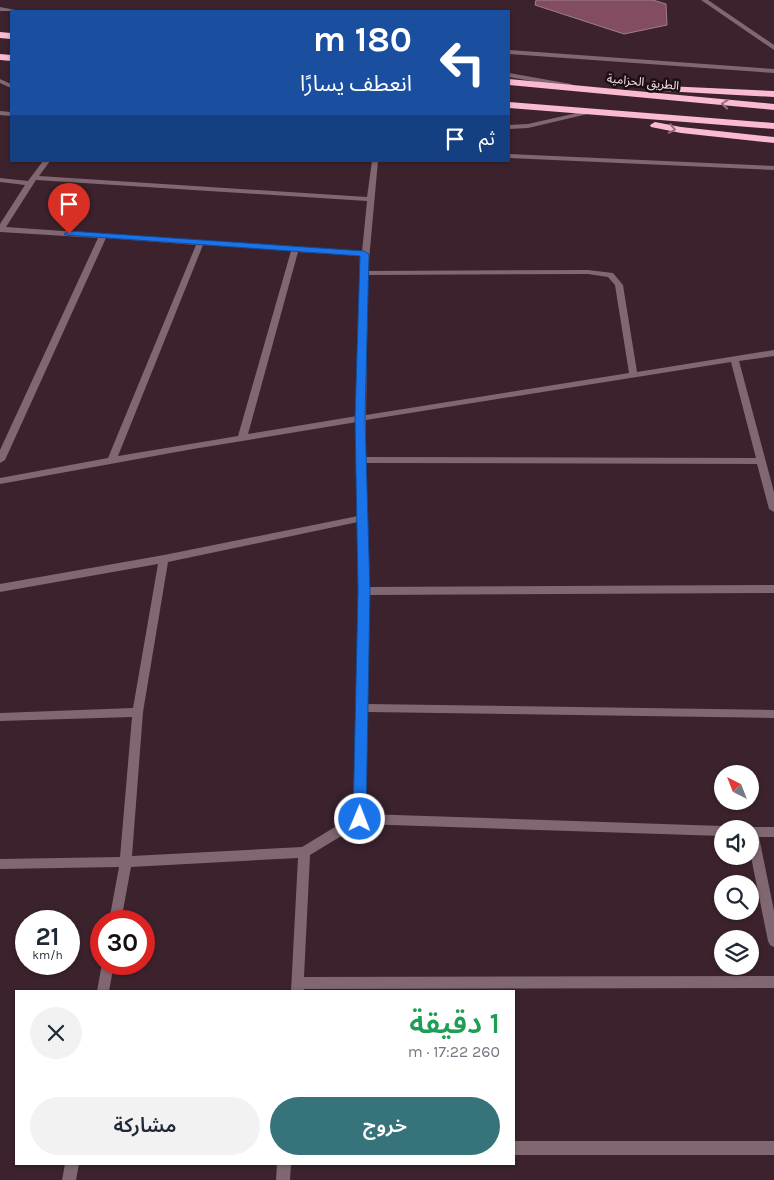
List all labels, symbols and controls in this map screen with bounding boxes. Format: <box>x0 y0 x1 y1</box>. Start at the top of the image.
text: 180 m <box>313 19 412 60</box>
icon: left <box>430 30 495 95</box>
text: انعطف يسارًا <box>300 71 412 97</box>
street label: الطريق الحزامية <box>606 71 680 94</box>
one-way arrow <box>721 98 729 109</box>
one-way arrow <box>668 123 677 133</box>
icon: arrive <box>441 125 469 153</box>
text: ثم <box>479 128 495 150</box>
pin <box>48 183 90 234</box>
icon: arrive <box>55 190 83 218</box>
north arrow <box>714 765 759 810</box>
map controls <box>714 765 759 975</box>
position arrow <box>333 792 385 844</box>
button: sound <box>714 820 759 865</box>
button: search <box>714 875 759 920</box>
speed limit sign: 30 <box>90 910 155 975</box>
text: 21 <box>35 922 60 951</box>
button: layers <box>714 930 759 975</box>
text: km/h <box>32 948 63 962</box>
text: 1 دقيقة <box>409 1005 500 1041</box>
button: close <box>30 1007 82 1059</box>
text: 260 m · 17:22 <box>408 1042 500 1061</box>
button: مشاركة <box>30 1097 260 1155</box>
button: خروج <box>270 1097 500 1155</box>

